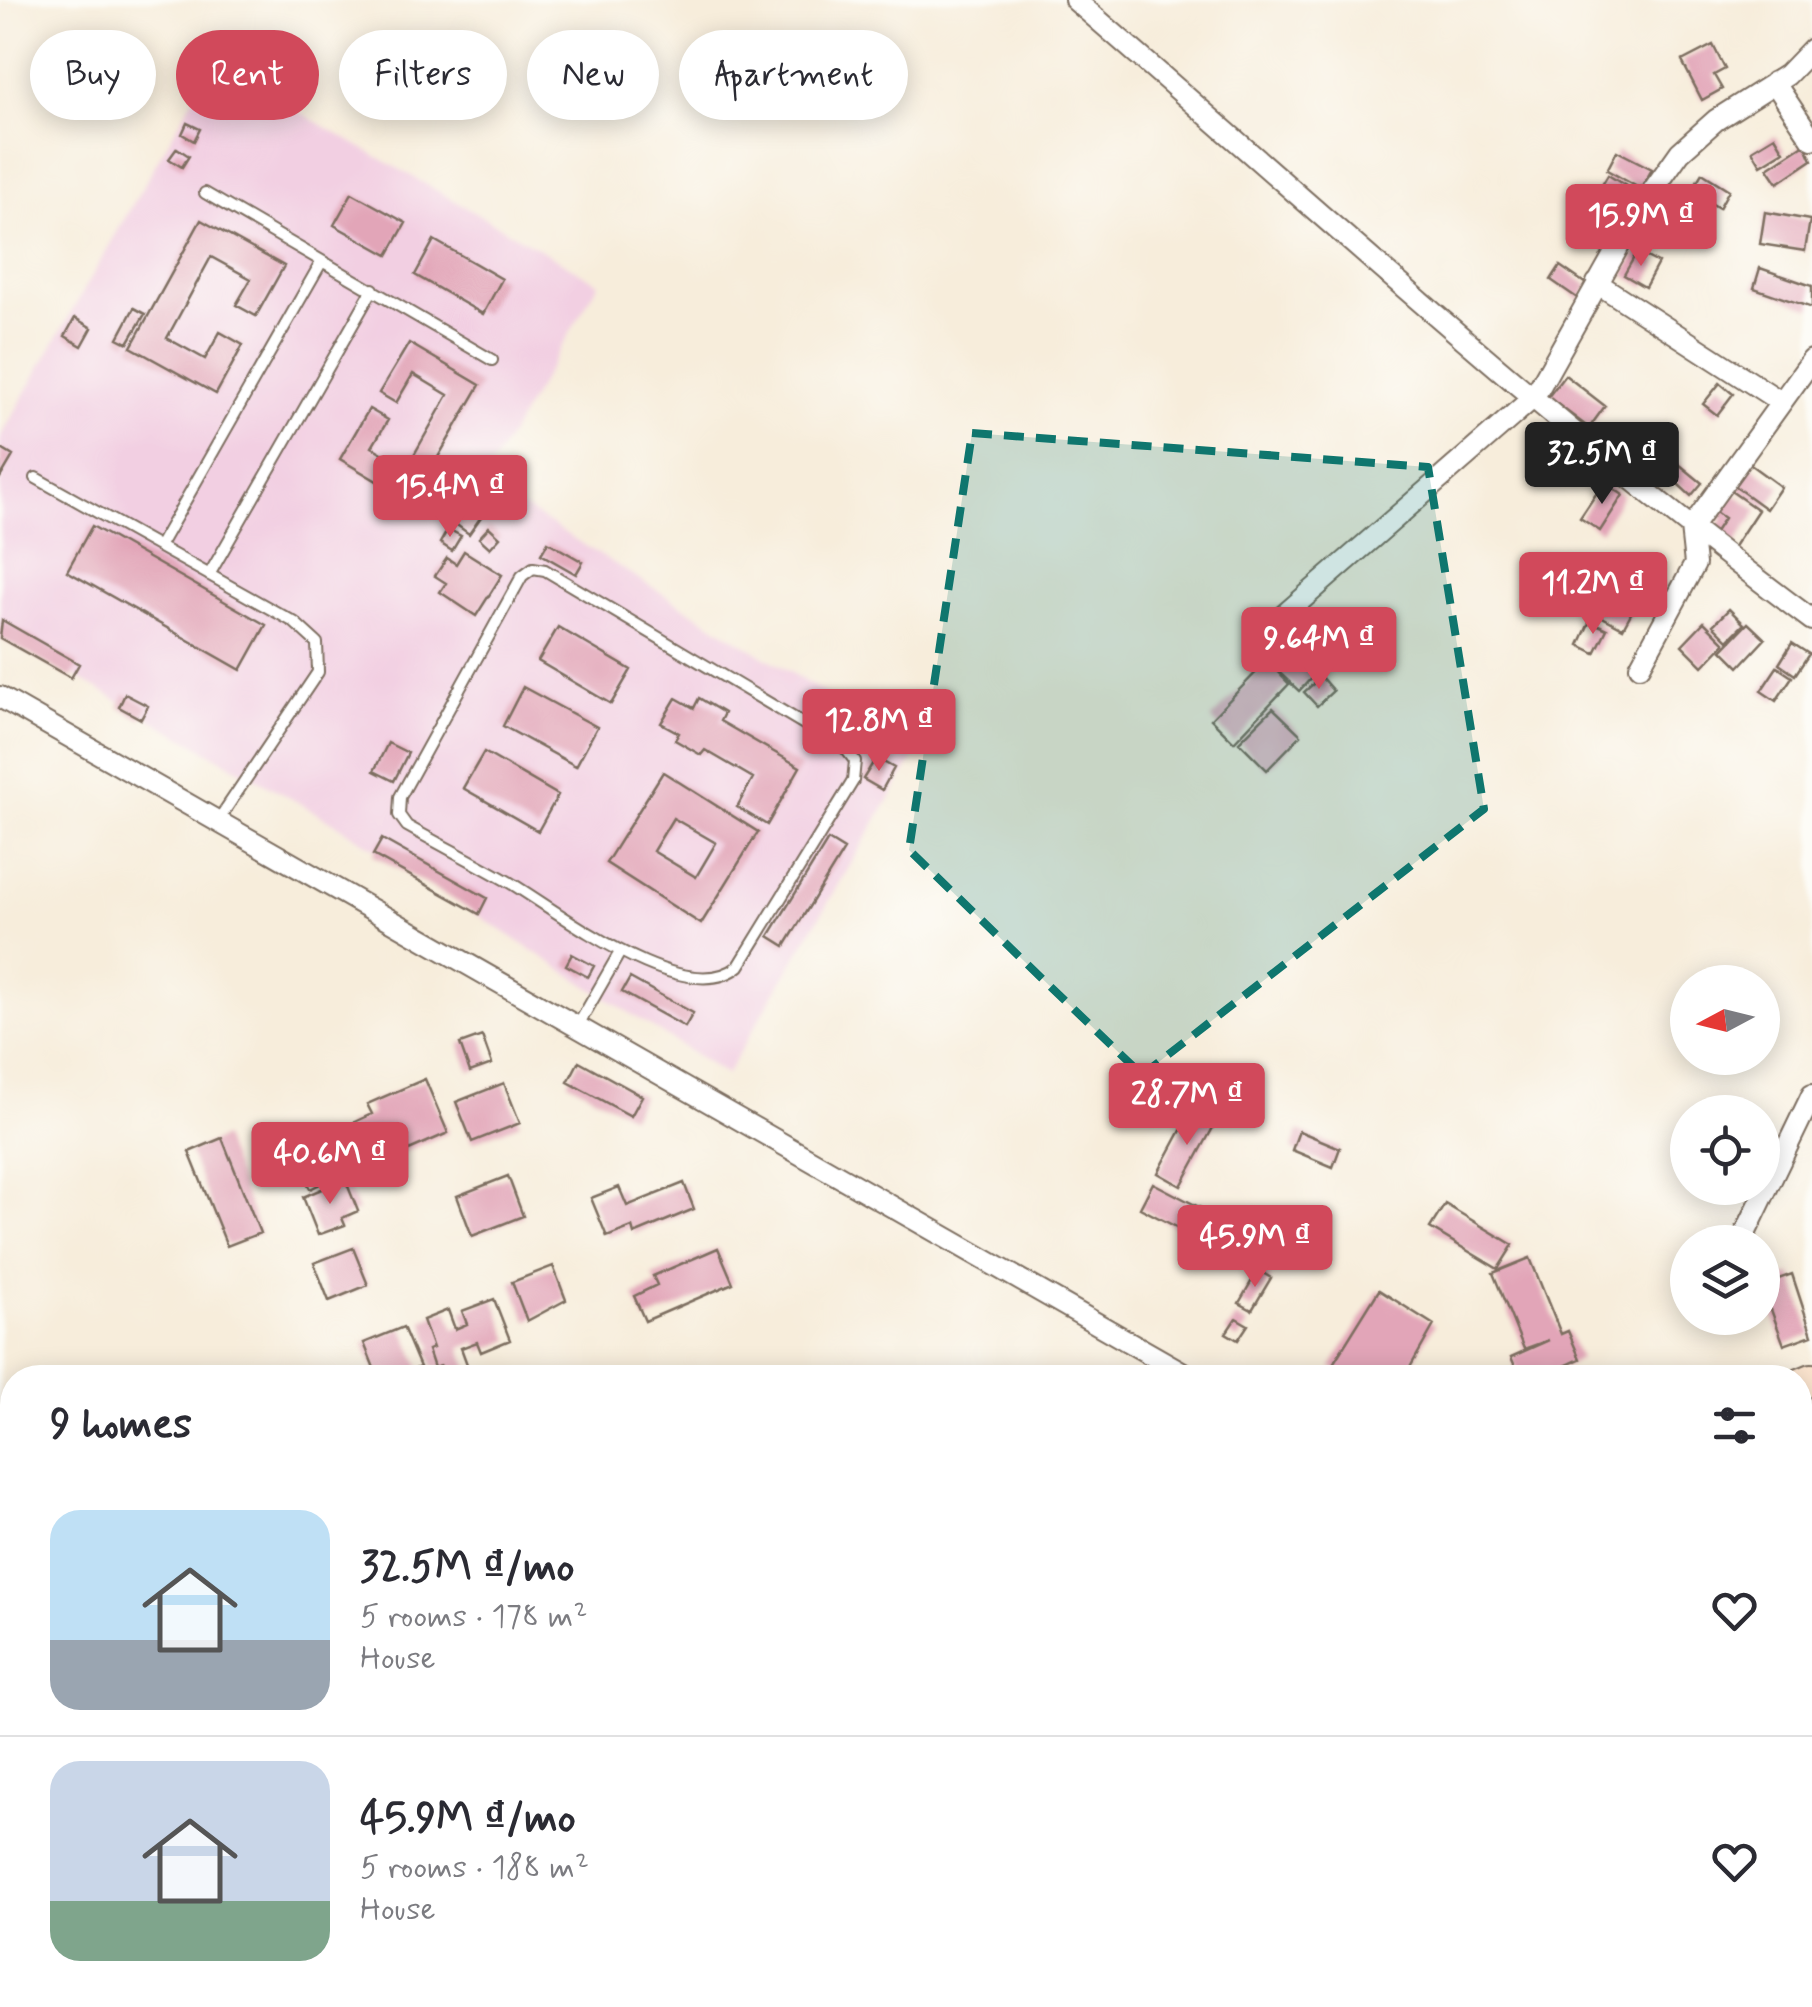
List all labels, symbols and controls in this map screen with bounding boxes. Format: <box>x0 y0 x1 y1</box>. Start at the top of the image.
chip: Buy <box>30 30 156 120</box>
chip: Rent <box>176 30 319 120</box>
chip: Filters <box>339 30 507 120</box>
chip: New <box>527 30 659 120</box>
chip: Apartment <box>679 30 908 120</box>
pin: 15.9M ₫ <box>1549 184 1733 269</box>
text: 15.9M ₫ <box>1588 195 1694 237</box>
pin: 32.5M ₫ <box>1510 422 1694 507</box>
text: 32.5M ₫ <box>1547 433 1657 475</box>
pin: 15.4M ₫ <box>358 455 542 540</box>
text: 15.4M ₫ <box>395 466 505 508</box>
pin: 11.2M ₫ <box>1501 552 1685 637</box>
text: 11.2M ₫ <box>1541 563 1645 605</box>
pin: 9.64M ₫ <box>1227 607 1411 692</box>
text: 9.64M ₫ <box>1263 618 1375 660</box>
pin: 12.8M ₫ <box>787 689 971 774</box>
text: 12.8M ₫ <box>824 700 934 742</box>
north arrow <box>1670 965 1780 1075</box>
map controls <box>1670 965 1780 1335</box>
pin: 28.7M ₫ <box>1095 1063 1279 1148</box>
text: 28.7M ₫ <box>1131 1074 1243 1116</box>
button: locate <box>1670 1095 1780 1205</box>
pin: 40.6M ₫ <box>238 1122 422 1207</box>
text: 40.6M ₫ <box>273 1133 387 1175</box>
pin: 45.9M ₫ <box>1163 1205 1347 1290</box>
text: 45.9M ₫ <box>1199 1216 1311 1258</box>
button: layers <box>1670 1225 1780 1335</box>
text: 9 homes <box>50 1398 192 1453</box>
icon: filters <box>1707 1398 1762 1453</box>
text: 32.5M ₫/mo <box>360 1541 575 1596</box>
icon: home <box>130 1550 250 1670</box>
icon: heart <box>1707 1583 1762 1638</box>
text: 5 rooms · 178 m² <box>360 1596 587 1638</box>
text: House <box>360 1638 436 1680</box>
text: 45.9M ₫/mo <box>360 1792 576 1847</box>
icon: home <box>130 1801 250 1921</box>
icon: heart <box>1707 1834 1762 1889</box>
text: 5 rooms · 188 m² <box>360 1847 589 1889</box>
text: House <box>360 1889 436 1931</box>

